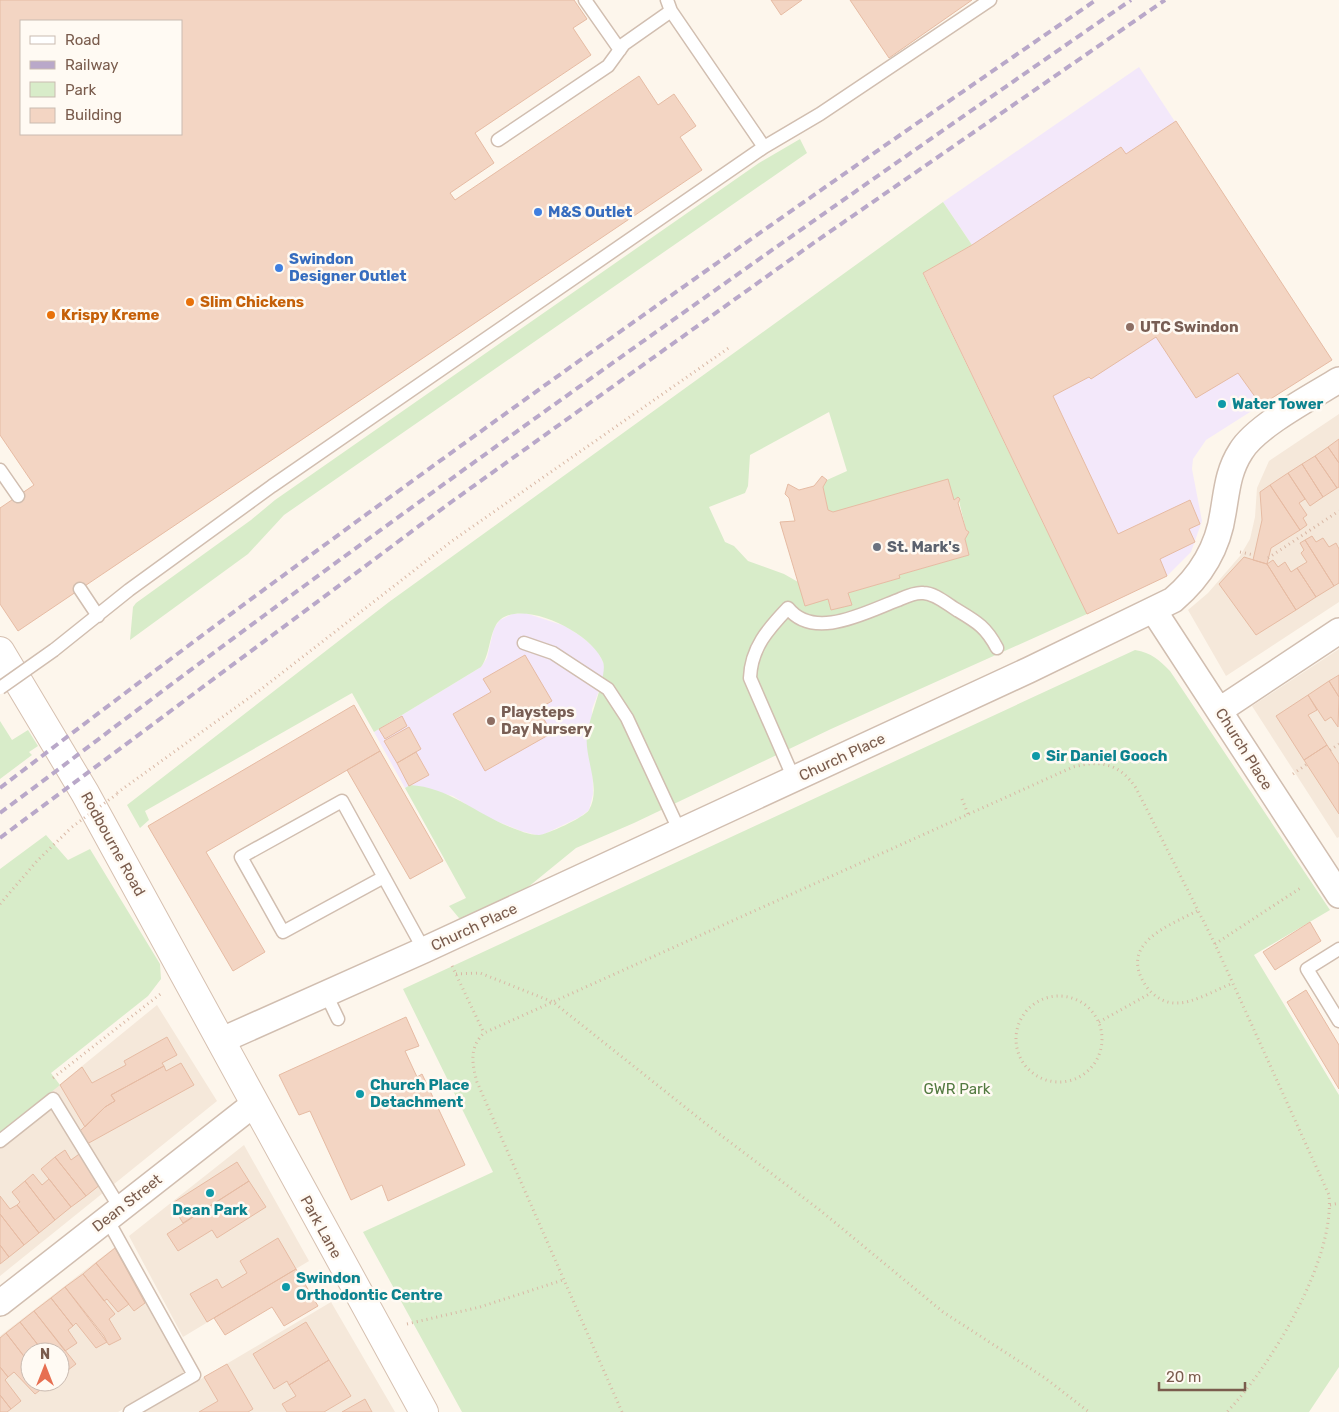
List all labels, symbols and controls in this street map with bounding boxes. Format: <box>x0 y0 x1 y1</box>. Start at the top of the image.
legend <box>20 20 182 135</box>
text: Road <box>65 31 101 49</box>
text: Railway <box>65 56 119 74</box>
text: Park <box>65 81 96 99</box>
text: Building <box>65 106 122 124</box>
place label: M&S Outlet <box>548 203 632 221</box>
marker: M&S Outlet <box>532 206 544 218</box>
place label: Swindon Designer Outlet <box>289 250 407 285</box>
marker: Swindon Designer Outlet <box>273 262 285 274</box>
place label: Slim Chickens <box>200 293 304 311</box>
marker: Slim Chickens <box>184 296 196 308</box>
place label: Krispy Kreme <box>61 306 160 324</box>
marker: Krispy Kreme <box>45 309 57 321</box>
place label: UTC Swindon <box>1140 318 1239 336</box>
marker: UTC Swindon <box>1124 321 1136 333</box>
place label: Water Tower <box>1232 395 1324 413</box>
marker: Water Tower <box>1216 398 1228 410</box>
place label: St. Mark's <box>887 538 960 556</box>
marker: St. Mark's <box>871 541 883 553</box>
place label: Playsteps Day Nursery <box>501 703 592 738</box>
street label: Church Place <box>1212 705 1276 793</box>
marker: Playsteps Day Nursery <box>485 715 497 727</box>
street label: Church Place <box>796 729 888 785</box>
place label: Sir Daniel Gooch <box>1046 747 1168 765</box>
marker: Sir Daniel Gooch <box>1030 750 1042 762</box>
street label: Rodbourne Road <box>77 789 149 899</box>
street label: Church Place <box>428 899 520 955</box>
place label: Church Place Detachment <box>370 1076 470 1111</box>
park label: GWR Park <box>924 1080 991 1098</box>
marker: Church Place Detachment <box>354 1088 366 1100</box>
street label: Dean Street <box>89 1170 165 1236</box>
marker: Dean Park <box>204 1187 216 1199</box>
street label: Park Lane <box>296 1192 346 1262</box>
place label: Dean Park <box>172 1201 248 1219</box>
place label: Swindon Orthodontic Centre <box>296 1269 443 1304</box>
marker: Swindon Orthodontic Centre <box>280 1281 292 1293</box>
north arrow <box>20 1342 70 1392</box>
text: N <box>40 1346 50 1363</box>
scale bar <box>1159 1360 1245 1392</box>
text: 20 m <box>1166 1368 1201 1386</box>

